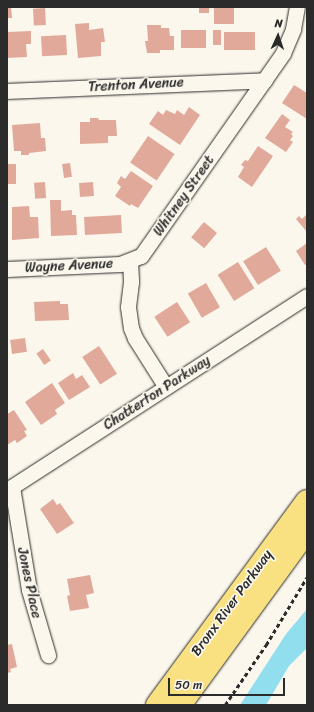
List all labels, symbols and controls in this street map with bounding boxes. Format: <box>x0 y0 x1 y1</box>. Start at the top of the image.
text: N <box>274 14 283 33</box>
north arrow <box>258 16 298 56</box>
street label: Trenton Avenue <box>88 74 184 96</box>
street label: Whitney Street <box>150 152 218 240</box>
street label: Wayne Avenue <box>25 255 113 277</box>
street label: Chatterton Parkway <box>100 352 214 434</box>
street label: Jones Place <box>13 546 45 620</box>
street label: Bronx River Parkway <box>188 546 276 660</box>
scale bar <box>170 670 287 696</box>
text: 50 m <box>175 674 202 696</box>

